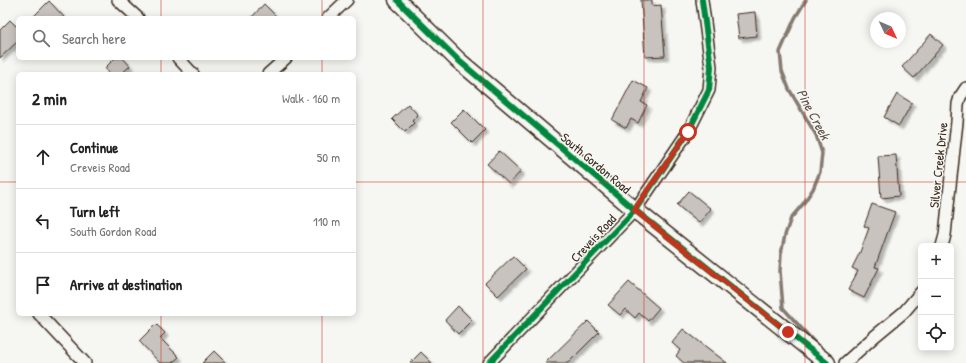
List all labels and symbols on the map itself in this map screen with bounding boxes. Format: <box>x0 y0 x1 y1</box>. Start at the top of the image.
north arrow <box>870 12 906 48</box>
water label: Pine Creek <box>793 85 836 144</box>
street label: Silver Creek Drive <box>925 121 951 209</box>
route start <box>679 123 697 141</box>
street label: South Gordon Road <box>557 128 635 198</box>
street label: Creveis Road <box>566 210 620 266</box>
route end <box>779 323 797 341</box>

